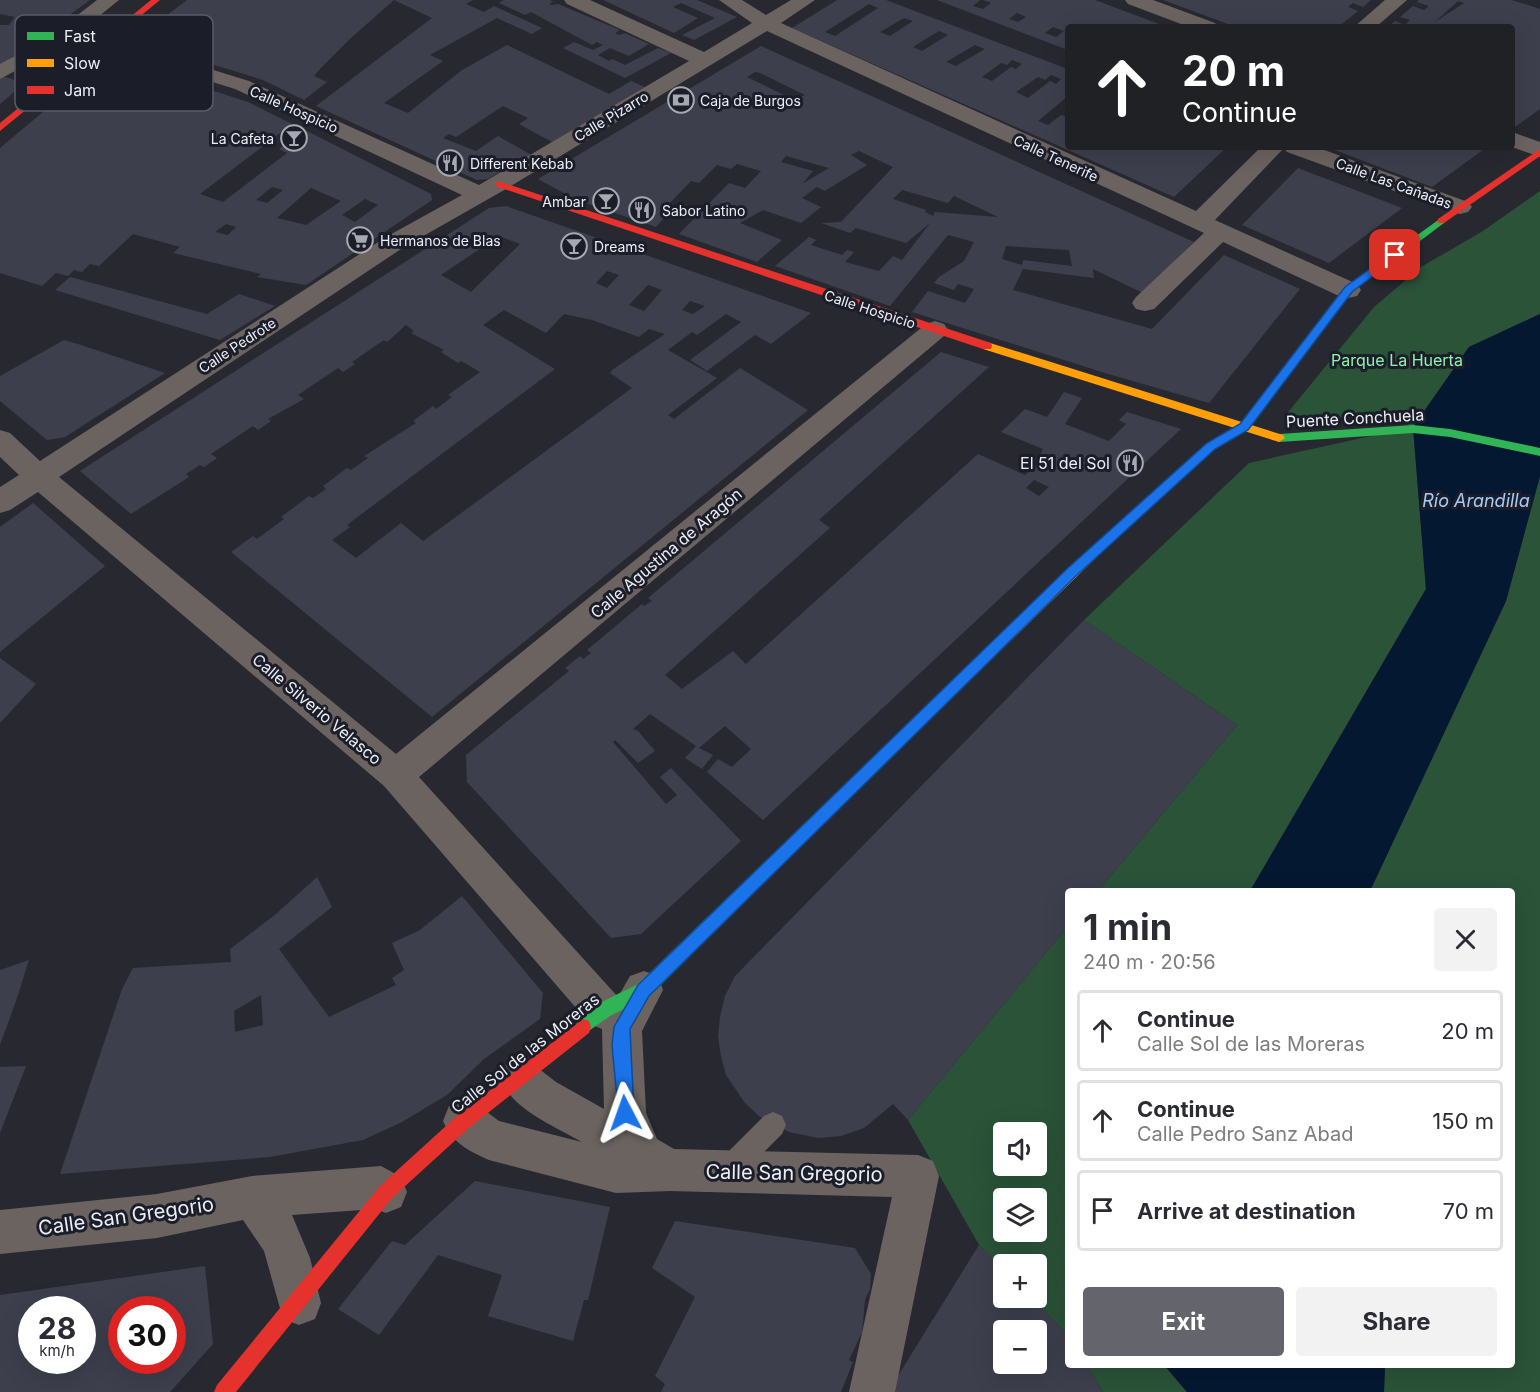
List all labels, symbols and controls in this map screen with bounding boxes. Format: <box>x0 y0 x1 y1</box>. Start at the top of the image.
legend <box>15 15 213 111</box>
text: Fast <box>64 26 96 46</box>
text: 20 m <box>1182 45 1285 96</box>
icon: ahead <box>1083 48 1161 126</box>
text: Slow <box>64 53 101 73</box>
text: Jam <box>64 80 96 100</box>
street label: Calle Hospicio <box>247 82 341 136</box>
bank icon: Caja de Burgos <box>666 85 696 115</box>
street label: Calle Pizarro <box>571 87 651 145</box>
place label: Caja de Burgos <box>700 92 801 109</box>
text: Continue <box>1182 96 1297 129</box>
bar icon: La Cafeta <box>279 123 309 153</box>
place label: La Cafeta <box>211 130 274 147</box>
street label: Calle Tenerife <box>1011 131 1101 185</box>
restaurant icon: Different Kebab <box>435 148 465 178</box>
street label: Calle Las Cañadas <box>1334 154 1454 212</box>
place label: Different Kebab <box>470 155 573 172</box>
bar icon: Ambar <box>591 186 621 216</box>
place label: Ambar <box>542 193 586 210</box>
restaurant icon: Sabor Latino <box>627 195 657 225</box>
place label: Sabor Latino <box>662 202 745 219</box>
supermarket icon: Hermanos de Blas <box>345 225 375 255</box>
pin <box>1369 229 1420 280</box>
bar icon: Dreams <box>559 231 589 261</box>
place label: Hermanos de Blas <box>380 232 501 249</box>
place label: Dreams <box>594 238 645 255</box>
icon: arrive <box>1378 238 1411 271</box>
street label: Calle Hospicio <box>822 286 918 332</box>
street label: Calle Pedrote <box>195 314 279 376</box>
park label: Parque La Huerta <box>1331 350 1463 370</box>
street label: Puente Conchuela <box>1285 404 1425 432</box>
restaurant icon: El 51 del Sol <box>1115 448 1145 478</box>
place label: El 51 del Sol <box>1020 453 1110 473</box>
street label: Calle Agustina de Aragón <box>586 484 746 622</box>
water label: Río Arandilla <box>1422 490 1530 511</box>
street label: Calle Silverio Velasco <box>248 649 386 769</box>
text: 1 min <box>1083 905 1172 949</box>
button: close <box>1434 908 1497 971</box>
text: 240 m · 20:56 <box>1083 950 1216 974</box>
street label: Calle Sol de las Moreras <box>447 989 603 1117</box>
text: Continue <box>1137 1006 1235 1032</box>
icon: ahead <box>1086 1014 1119 1047</box>
text: 20 m <box>1441 1018 1494 1044</box>
text: Calle Sol de las Moreras <box>1137 1032 1365 1056</box>
position arrow <box>593 1081 657 1145</box>
text: Continue <box>1137 1096 1235 1122</box>
icon: ahead <box>1086 1104 1119 1137</box>
text: 150 m <box>1432 1108 1494 1134</box>
map controls <box>993 1122 1047 1374</box>
button: sound <box>993 1122 1047 1176</box>
text: Calle Pedro Sanz Abad <box>1137 1122 1353 1146</box>
street label: Calle San Gregorio <box>705 1159 883 1187</box>
button: layers <box>993 1188 1047 1242</box>
street label: Calle San Gregorio <box>37 1192 215 1240</box>
icon: arrive <box>1086 1194 1119 1227</box>
text: Arrive at destination <box>1137 1198 1356 1224</box>
text: 70 m <box>1443 1198 1494 1224</box>
button: + <box>993 1254 1047 1308</box>
button: Exit <box>1083 1287 1284 1356</box>
button: Share <box>1296 1287 1497 1356</box>
speed limit sign: 30 <box>108 1296 186 1374</box>
text: 28 <box>38 1310 76 1346</box>
button: − <box>993 1320 1047 1374</box>
text: km/h <box>39 1341 75 1360</box>

